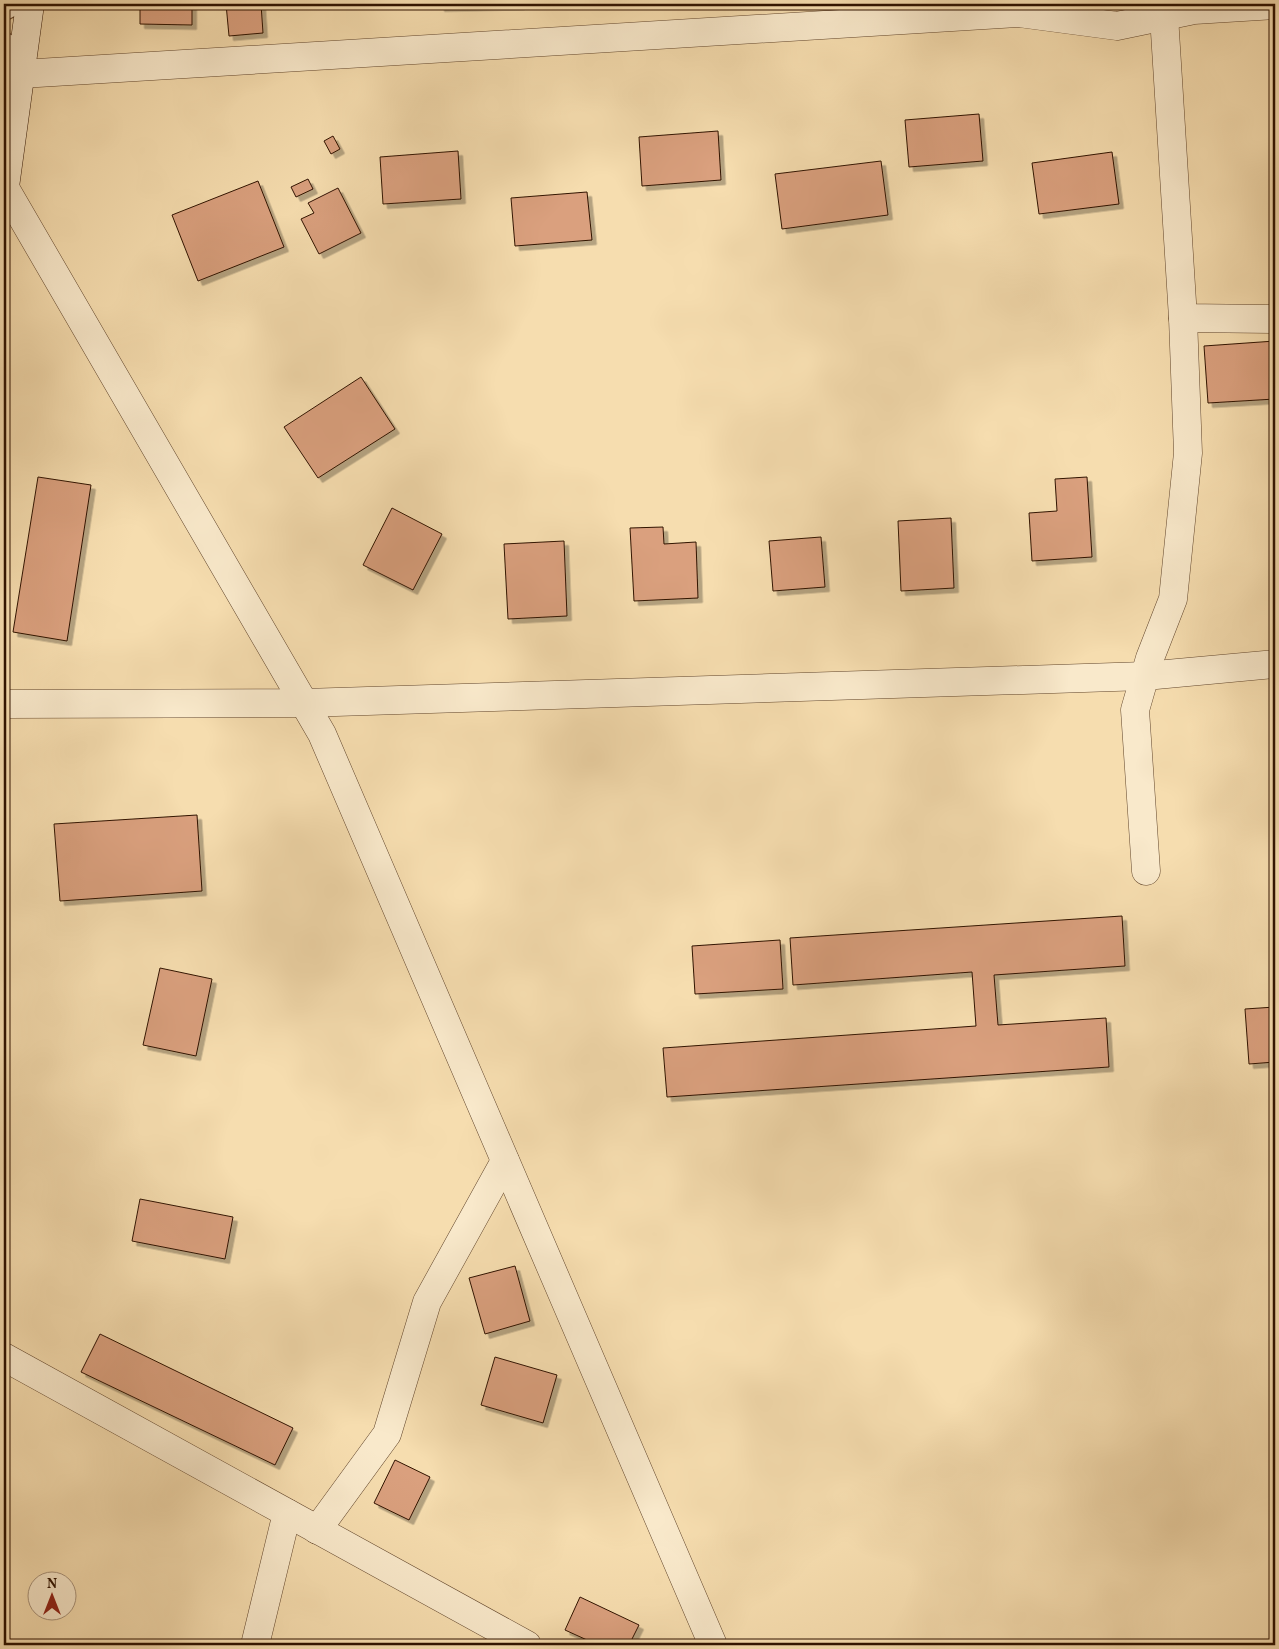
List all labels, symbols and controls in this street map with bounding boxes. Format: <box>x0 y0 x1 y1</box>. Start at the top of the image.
north arrow <box>28 1572 78 1622</box>
text: N <box>47 1575 57 1594</box>

